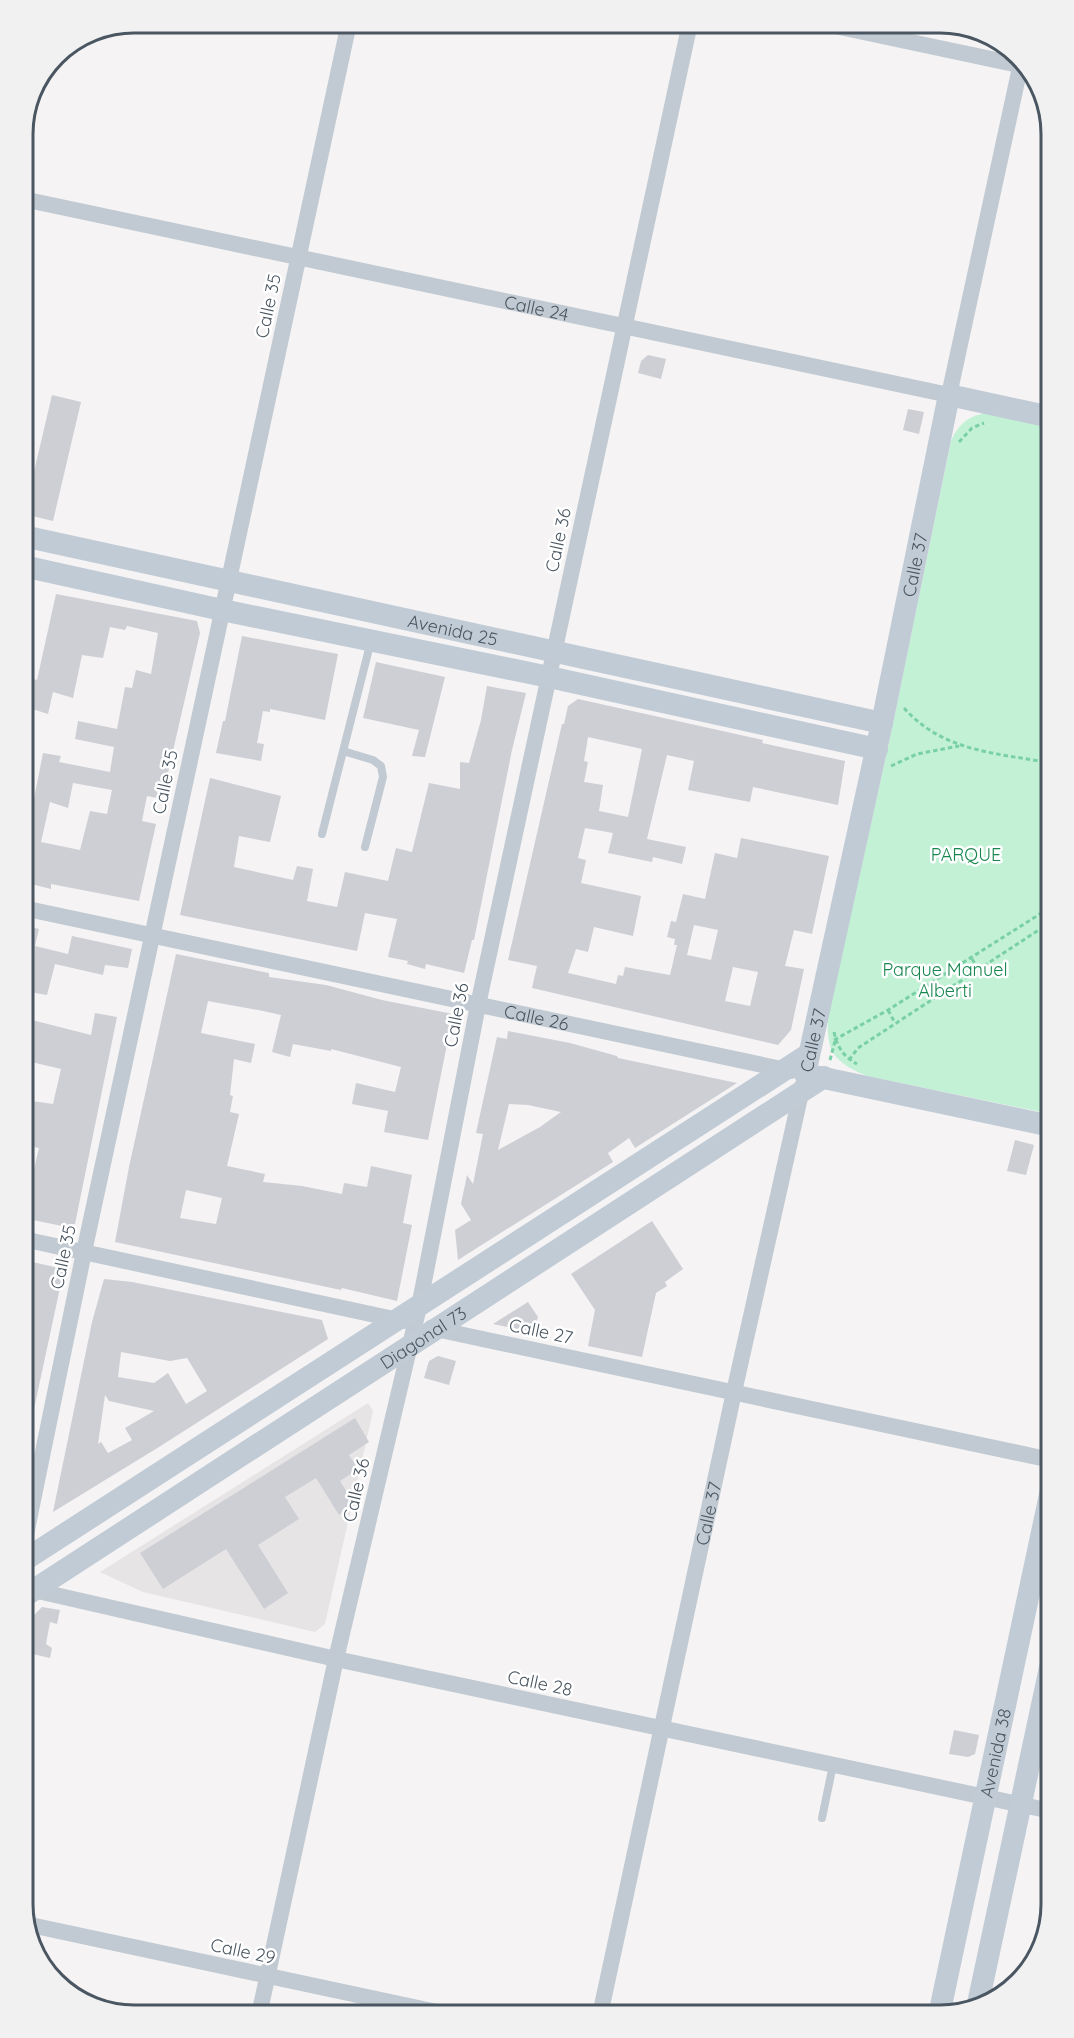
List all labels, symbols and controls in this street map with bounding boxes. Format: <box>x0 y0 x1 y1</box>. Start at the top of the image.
street label: Calle 35 <box>250 272 286 340</box>
street label: Calle 24 <box>502 290 571 326</box>
street label: Calle 36 <box>540 506 576 574</box>
street label: Calle 37 <box>897 531 932 599</box>
street label: Avenida 25 <box>406 609 500 651</box>
street label: Calle 35 <box>147 748 183 816</box>
park label: PARQUE <box>931 843 1001 866</box>
park label: Parque Manuel Alberti <box>882 958 1008 1002</box>
street label: Calle 36 <box>439 981 474 1049</box>
street label: Calle 26 <box>502 999 571 1035</box>
street label: Calle 37 <box>794 1006 831 1074</box>
street label: Calle 35 <box>45 1223 81 1291</box>
street label: Diagonal 73 <box>375 1301 471 1374</box>
street label: Calle 27 <box>507 1313 575 1349</box>
street label: Calle 36 <box>337 1455 375 1524</box>
street label: Calle 37 <box>690 1479 726 1547</box>
street label: Calle 28 <box>506 1665 574 1701</box>
street label: Avenida 38 <box>974 1706 1016 1800</box>
street label: Calle 29 <box>208 1933 278 1969</box>

